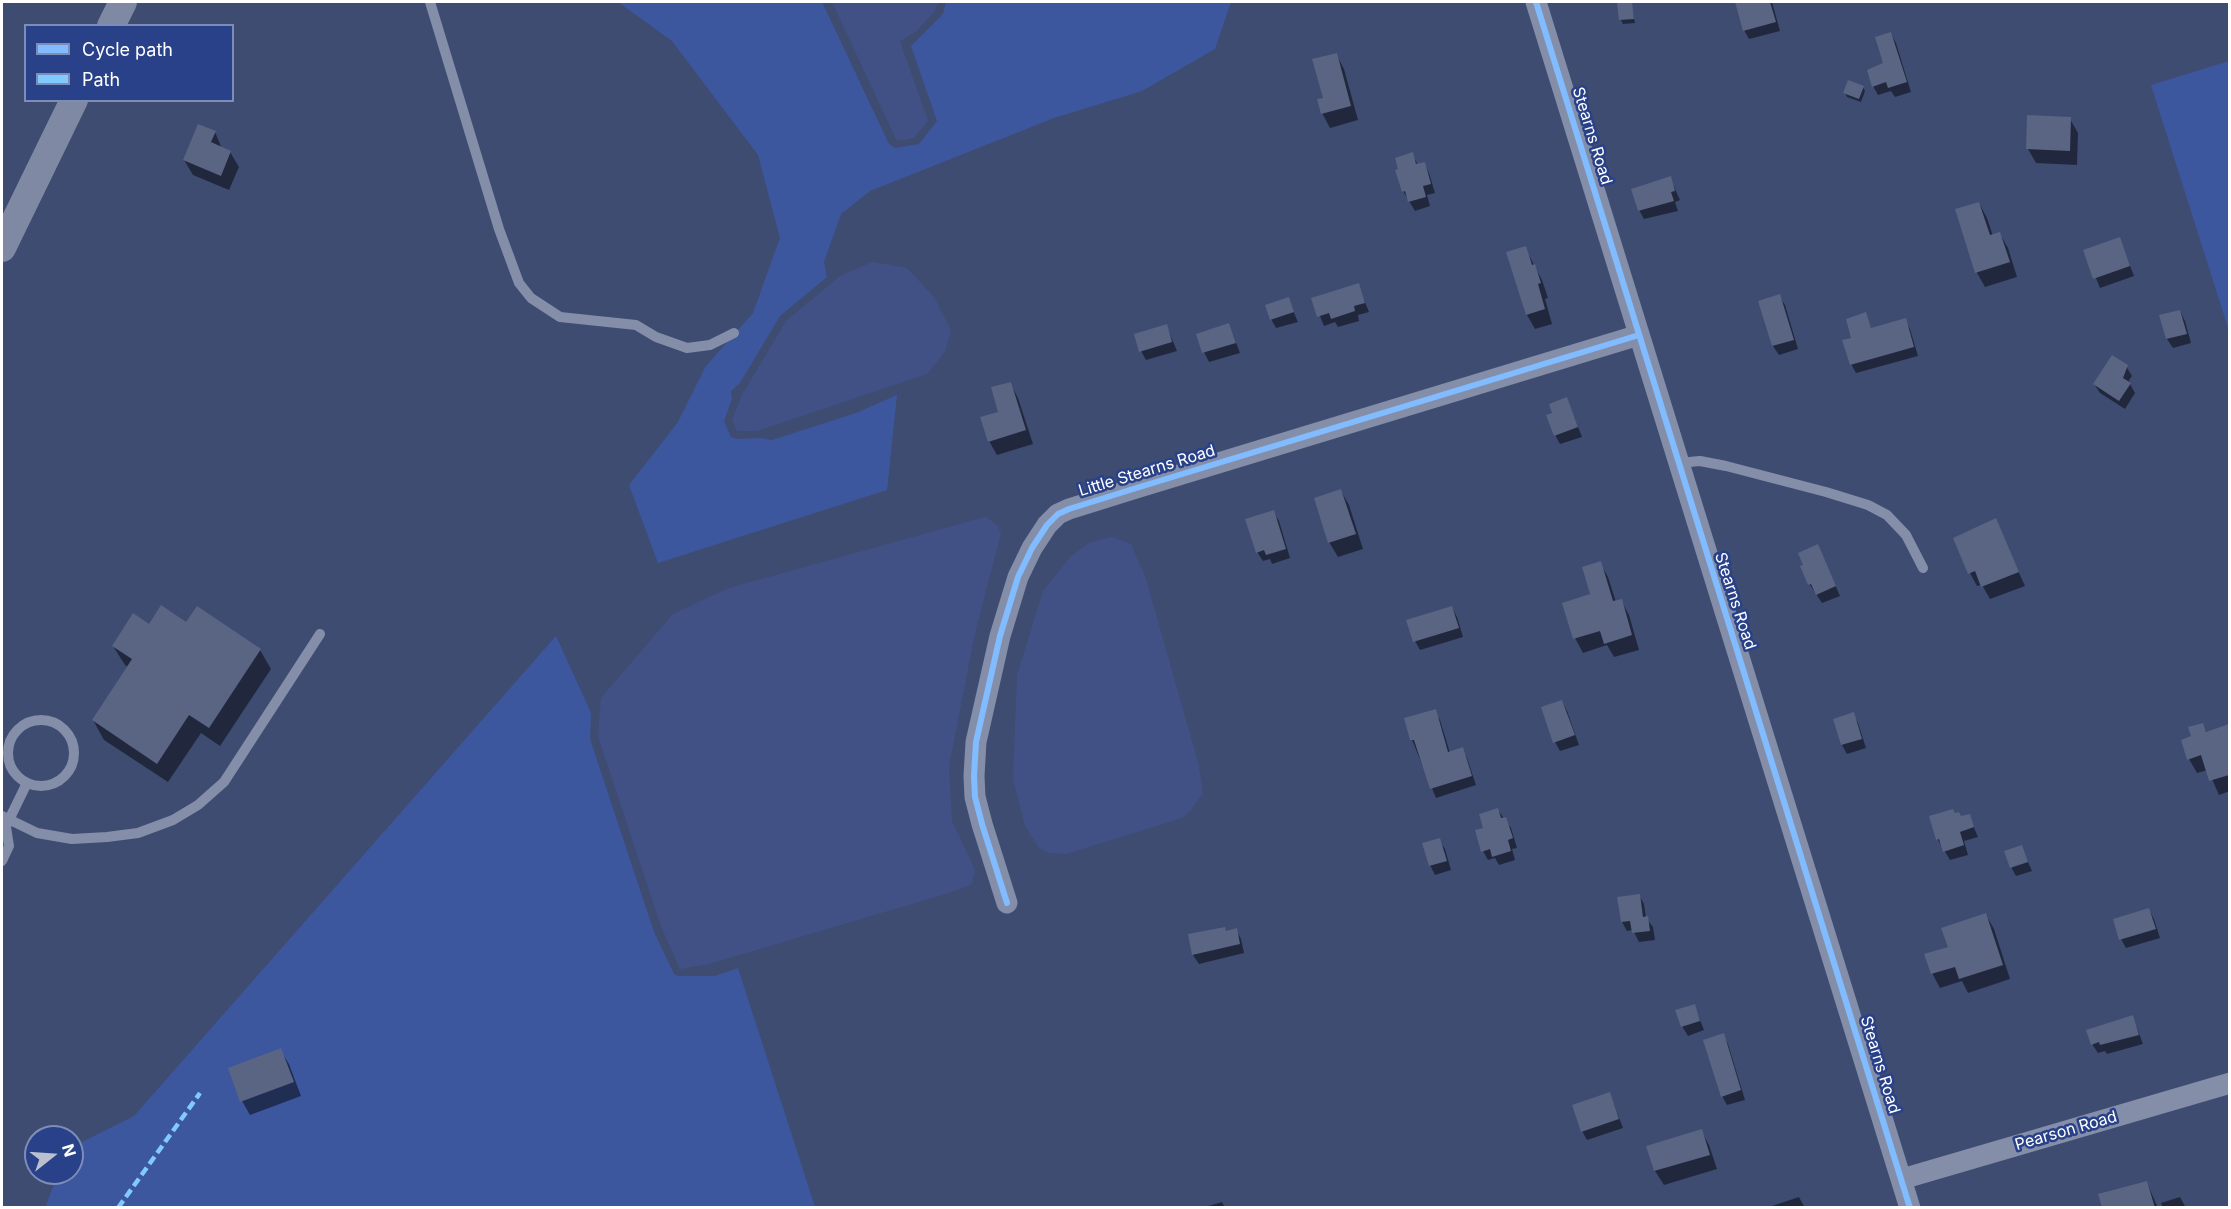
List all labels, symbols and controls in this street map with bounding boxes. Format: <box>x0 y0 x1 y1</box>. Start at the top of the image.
legend <box>24 24 234 102</box>
text: Cycle path <box>82 39 173 60</box>
text: Path <box>82 69 120 90</box>
street label: Stearns Road <box>1568 85 1616 187</box>
street label: Little Stearns Road <box>1076 441 1218 501</box>
street label: Stearns Road <box>1710 550 1760 652</box>
street label: Stearns Road <box>1856 1014 1904 1116</box>
street label: Pearson Road <box>2013 1107 2119 1155</box>
north arrow <box>24 1125 84 1185</box>
text: N <box>58 1142 81 1159</box>

